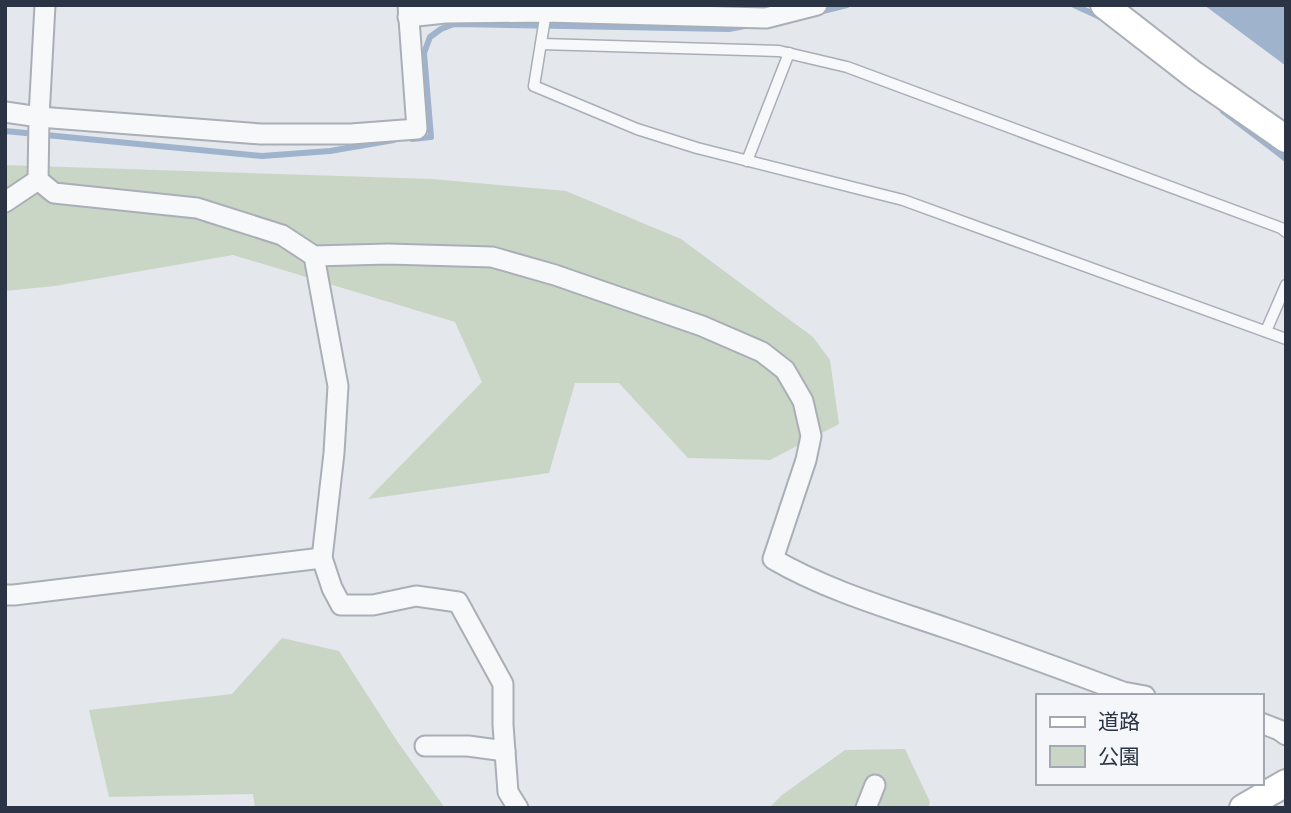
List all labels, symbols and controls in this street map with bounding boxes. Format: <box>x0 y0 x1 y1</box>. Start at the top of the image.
legend <box>1036 694 1263 785</box>
text: 道路 <box>1098 708 1140 734</box>
text: 公園 <box>1098 743 1140 769</box>

